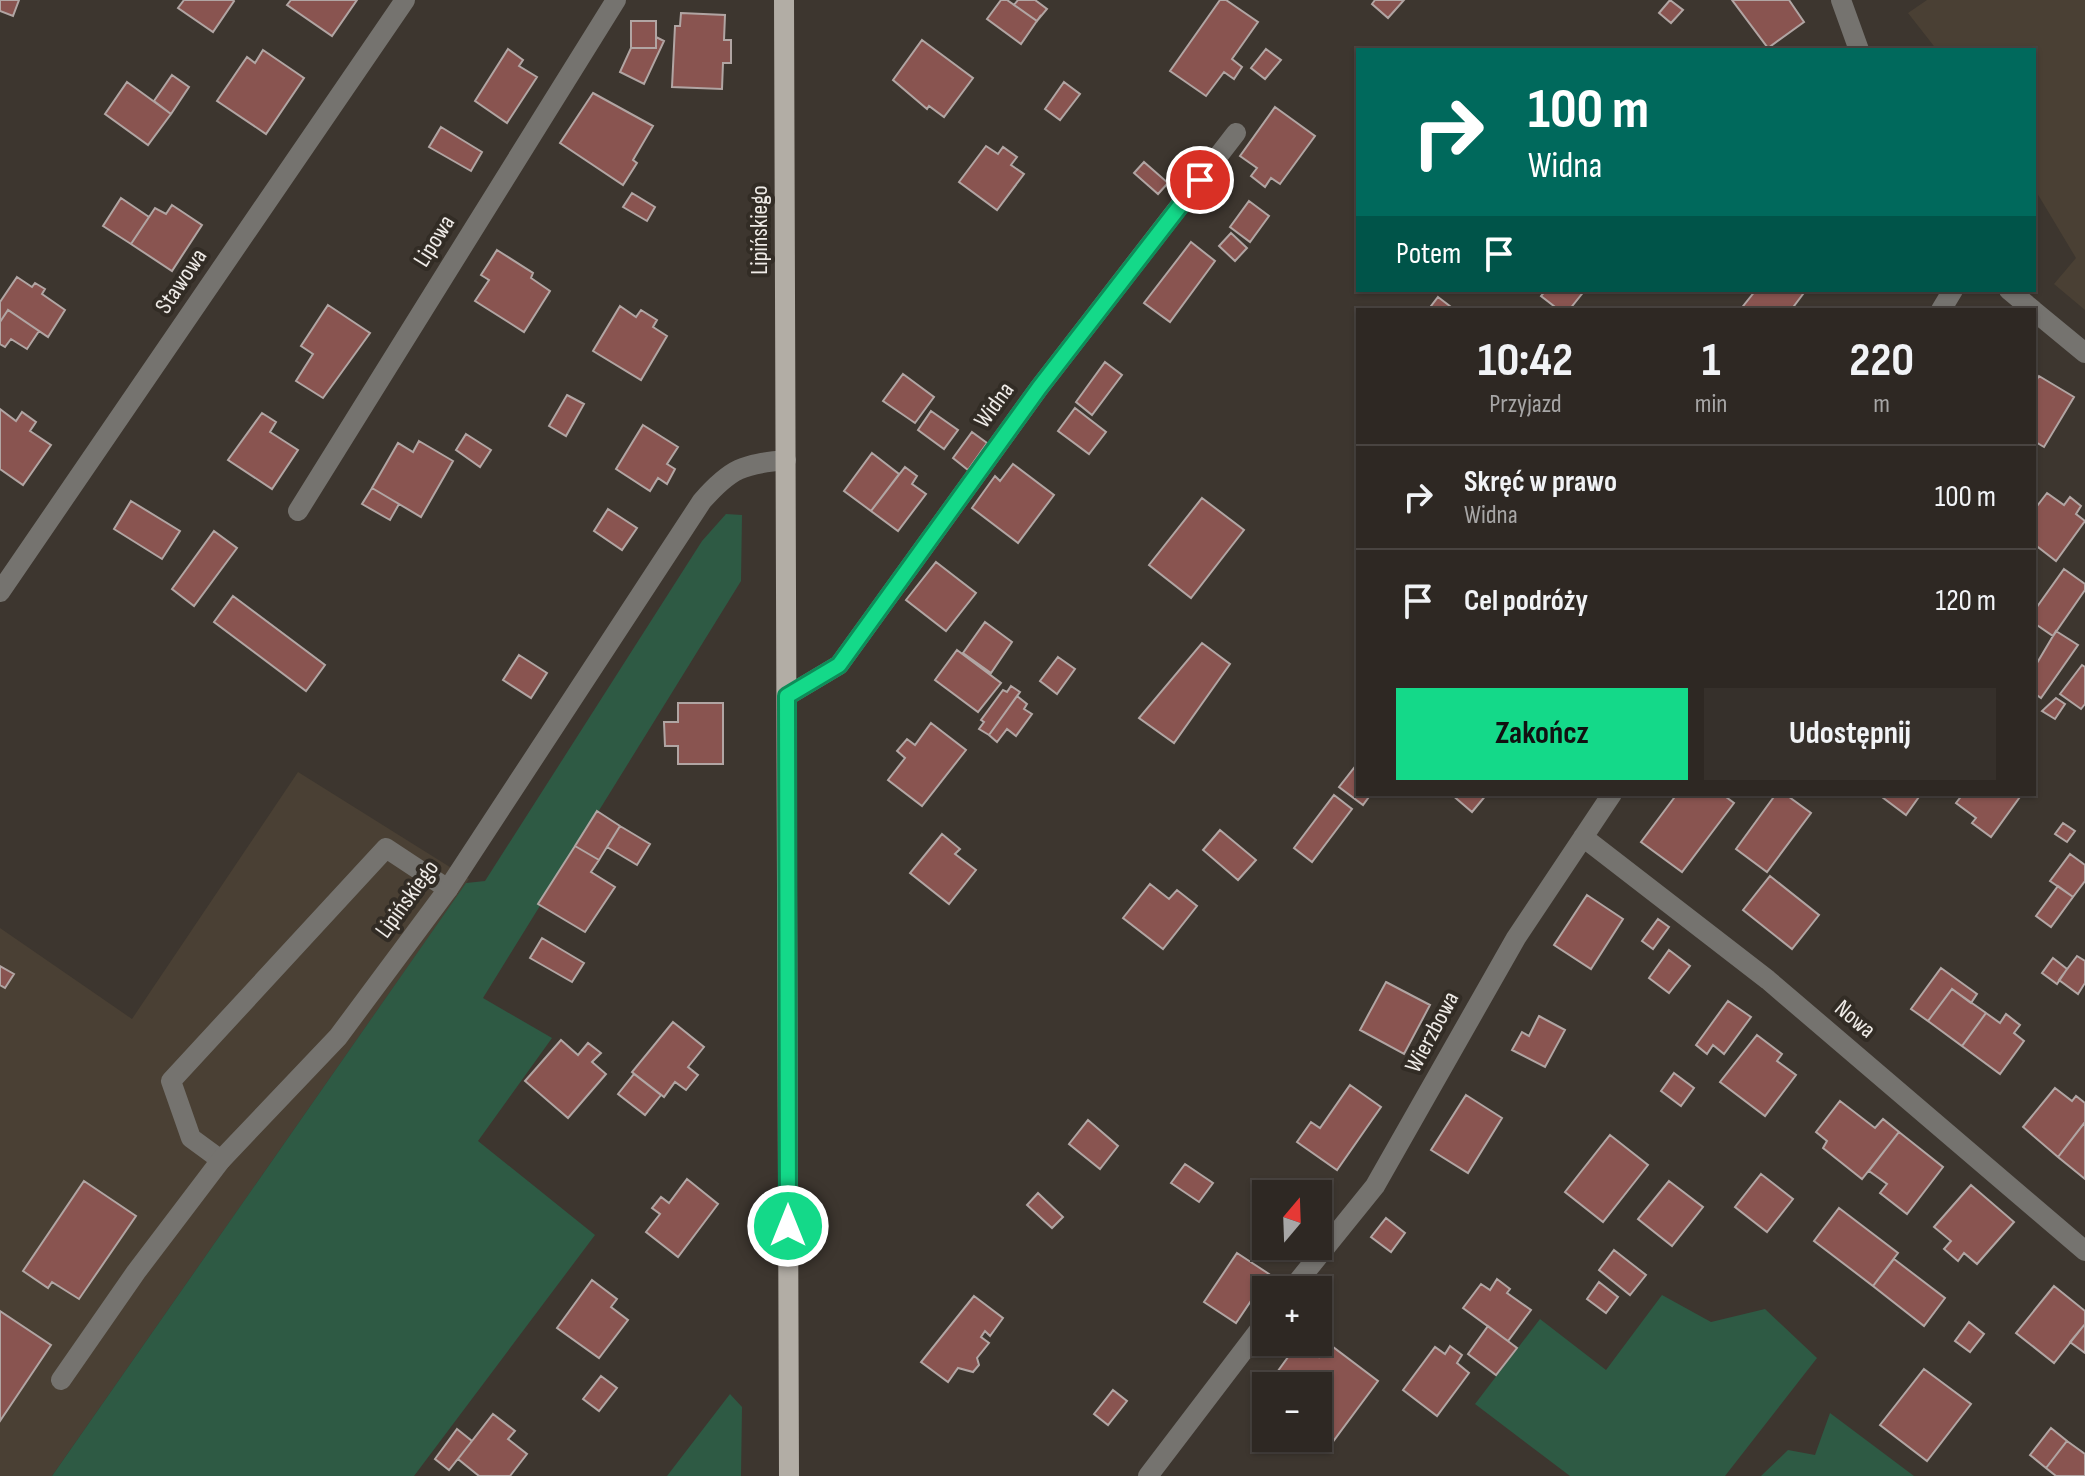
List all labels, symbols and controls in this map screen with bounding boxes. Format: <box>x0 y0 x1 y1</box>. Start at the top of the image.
text: 100 m <box>1528 77 1649 144</box>
icon: right <box>1396 80 1500 184</box>
text: Widna <box>1528 145 1602 188</box>
pin <box>1166 146 1234 214</box>
icon: arrive <box>1178 158 1222 202</box>
street label: Lipińskiego <box>745 185 774 275</box>
street label: Lipowa <box>407 210 461 272</box>
icon: arrive <box>1477 232 1521 276</box>
text: Potem <box>1396 236 1461 272</box>
street label: Stawowa <box>149 243 213 319</box>
text: 10:42 <box>1478 332 1573 389</box>
text: 1 <box>1702 332 1721 389</box>
text: 220 <box>1849 332 1914 389</box>
street label: Widna <box>968 376 1020 434</box>
text: Przyjazd <box>1489 389 1562 420</box>
text: min <box>1695 389 1727 420</box>
text: m <box>1873 389 1890 420</box>
text: Skręć w prawo <box>1464 464 1617 500</box>
icon: right <box>1396 475 1440 519</box>
text: 100 m <box>1935 479 1996 515</box>
text: Widna <box>1464 500 1518 531</box>
icon: arrive <box>1396 579 1440 623</box>
text: Cel podróży <box>1464 583 1588 619</box>
text: 120 m <box>1935 583 1996 619</box>
button: Zakończ <box>1396 688 1688 780</box>
button: Udostępnij <box>1704 688 1996 780</box>
street label: Lipińskiego <box>369 854 445 944</box>
street label: Wierzbowa <box>1399 987 1465 1077</box>
street label: Nowa <box>1829 994 1881 1044</box>
north arrow <box>1252 1180 1332 1260</box>
map controls <box>1252 1180 1332 1452</box>
position arrow <box>746 1184 830 1268</box>
button: + <box>1252 1276 1332 1356</box>
button: − <box>1252 1372 1332 1452</box>

